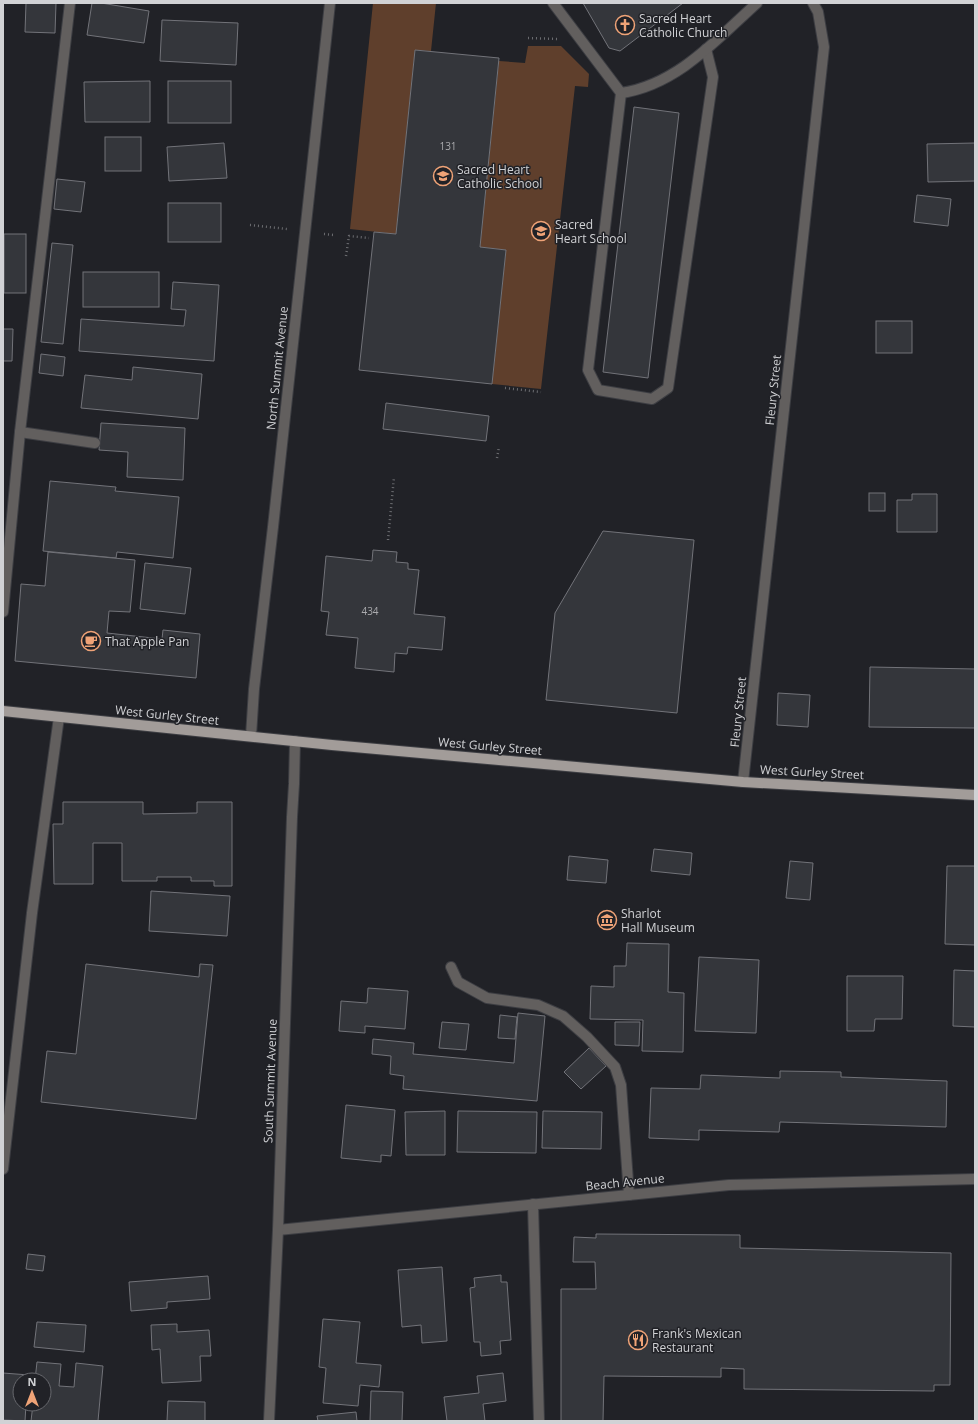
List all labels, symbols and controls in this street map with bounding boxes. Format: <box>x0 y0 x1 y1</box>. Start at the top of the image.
place label: Sacred Heart Catholic Church <box>639 10 727 41</box>
church icon: Sacred Heart Catholic Church <box>614 14 636 36</box>
house number: 131 <box>439 139 457 153</box>
place label: Sacred Heart Catholic School <box>457 161 542 192</box>
school or university icon: Sacred Heart Catholic School <box>432 165 454 187</box>
place label: Sacred Heart School <box>555 216 627 247</box>
school or university icon: Sacred Heart School <box>530 220 552 242</box>
street label: North Summit Avenue <box>262 305 292 431</box>
street label: Fleury Street <box>761 354 785 426</box>
house number: 434 <box>361 604 379 618</box>
cafe icon: That Apple Pan <box>80 630 102 652</box>
place label: That Apple Pan <box>105 633 189 650</box>
street label: Fleury Street <box>726 676 750 748</box>
street label: West Gurley Street <box>114 701 220 729</box>
street label: West Gurley Street <box>437 733 543 759</box>
street label: West Gurley Street <box>759 761 865 783</box>
place label: Sharlot Hall Museum <box>621 905 695 936</box>
museum icon: Sharlot Hall Museum <box>596 909 618 931</box>
street label: South Summit Avenue <box>259 1018 281 1143</box>
street label: Beach Avenue <box>585 1169 666 1195</box>
place label: Frank's Mexican Restaurant <box>652 1325 742 1356</box>
restaurant icon: Frank's Mexican Restaurant <box>627 1329 649 1351</box>
north arrow <box>12 1372 52 1412</box>
text: N <box>28 1374 36 1389</box>

